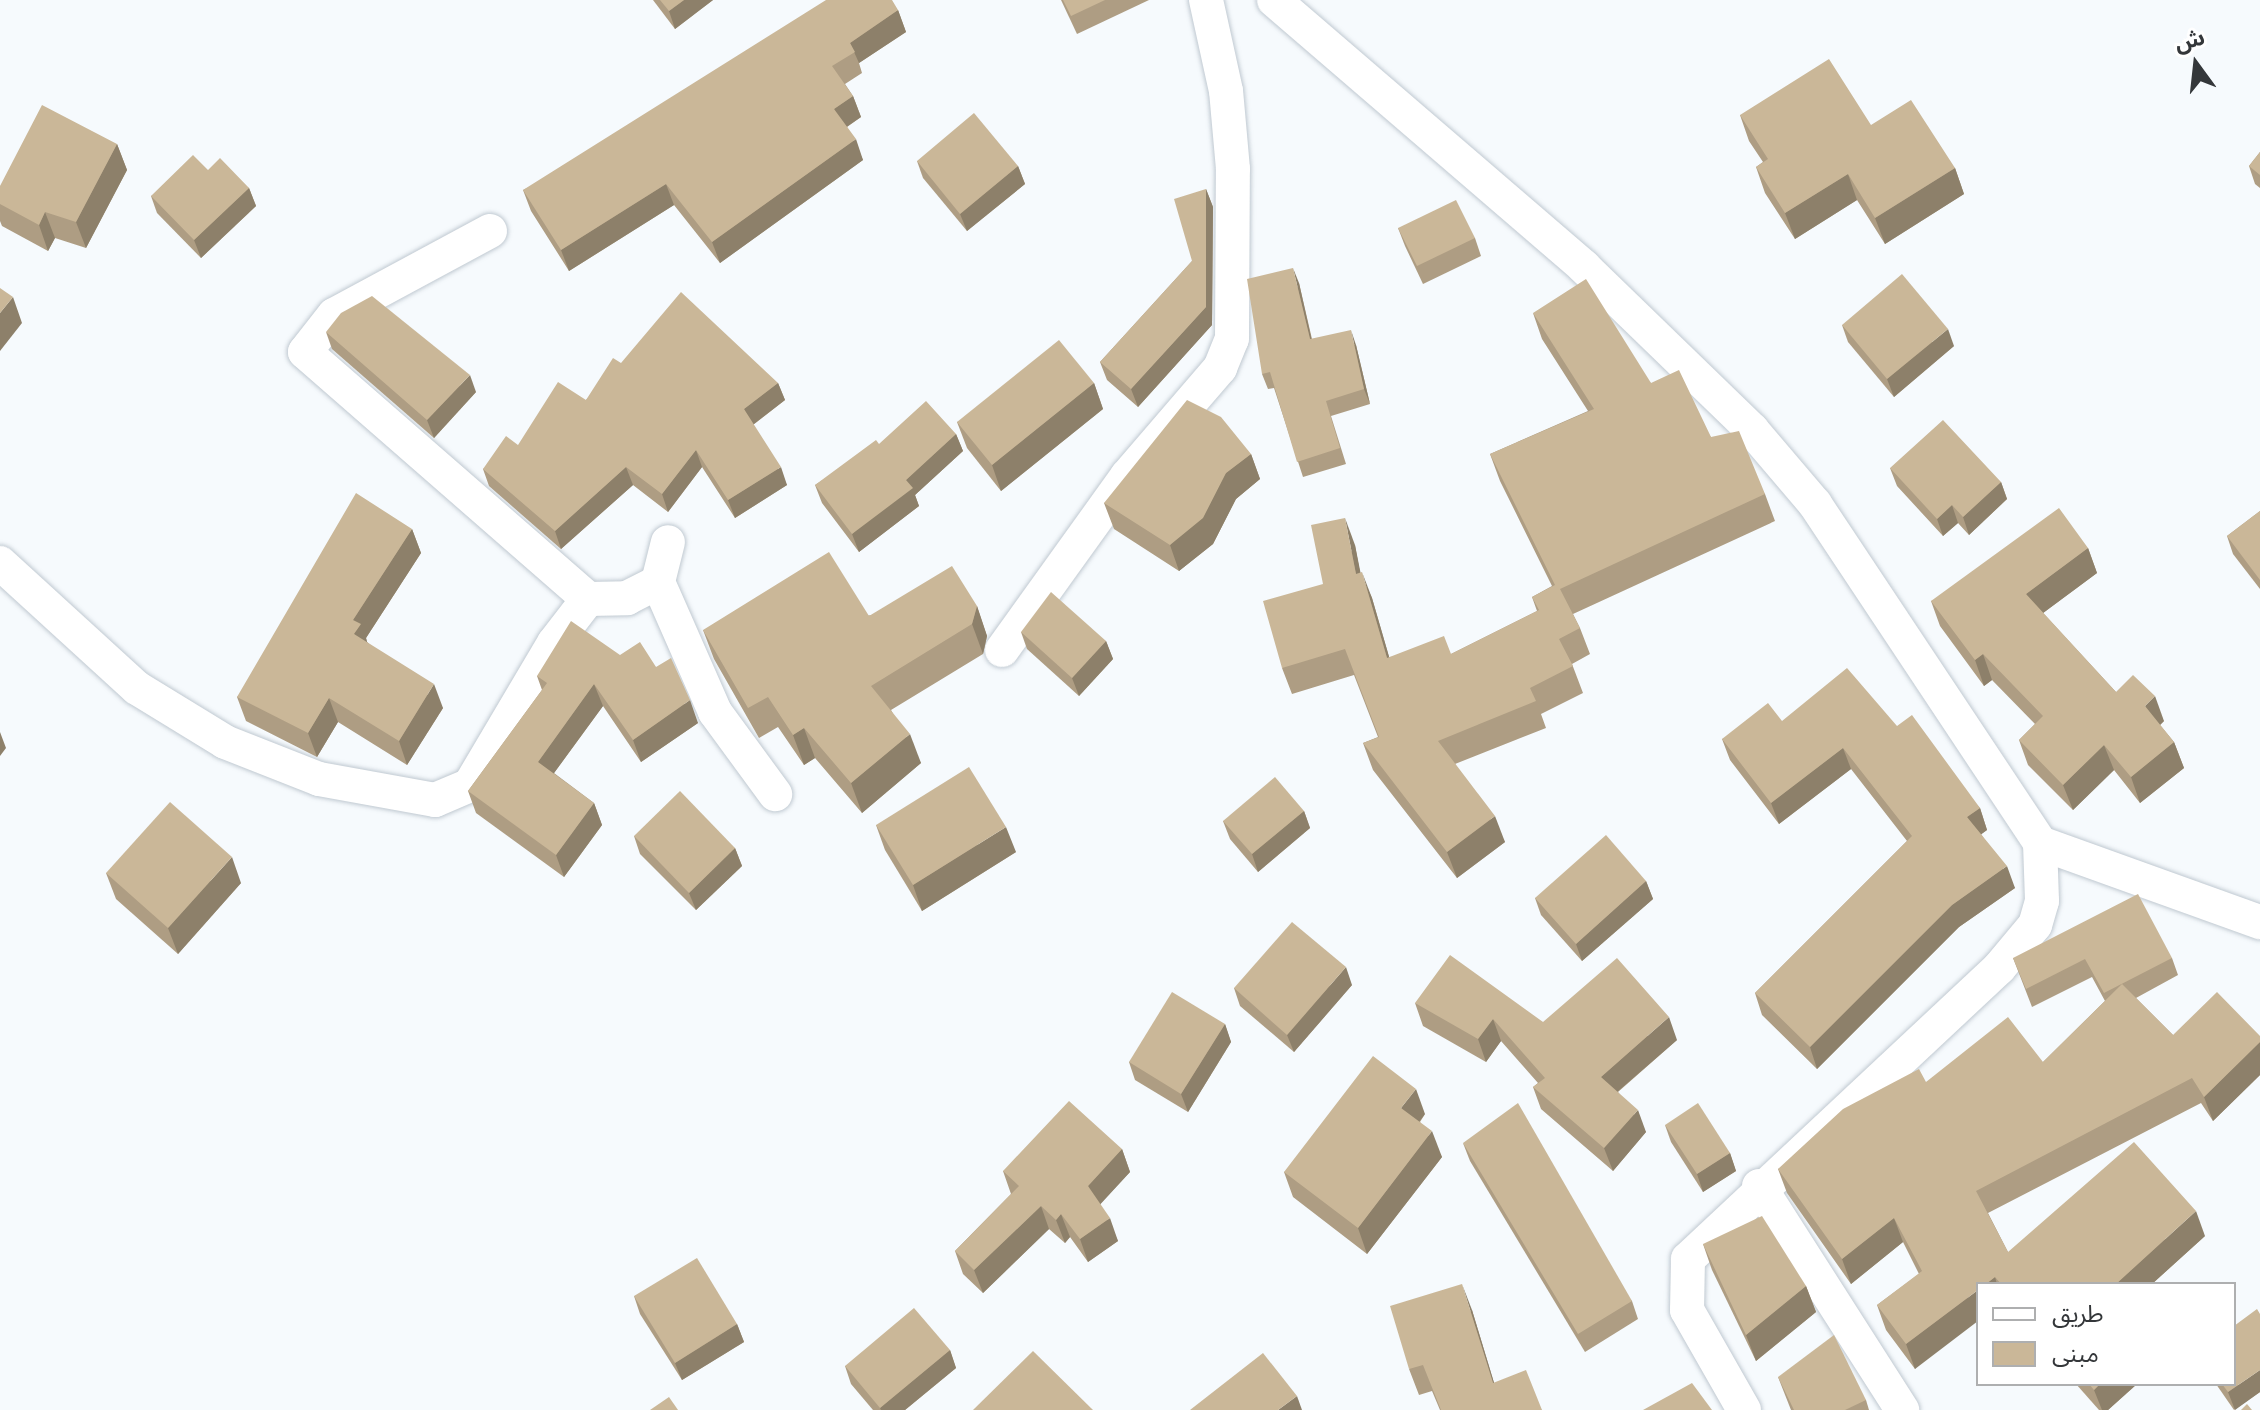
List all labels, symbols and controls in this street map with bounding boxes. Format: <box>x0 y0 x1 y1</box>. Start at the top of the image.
north arrow <box>2156 24 2236 104</box>
text: ش <box>2172 24 2207 56</box>
legend <box>1976 1282 2236 1386</box>
text: طريق <box>2052 1300 2104 1328</box>
text: مبنى <box>2052 1340 2099 1368</box>

